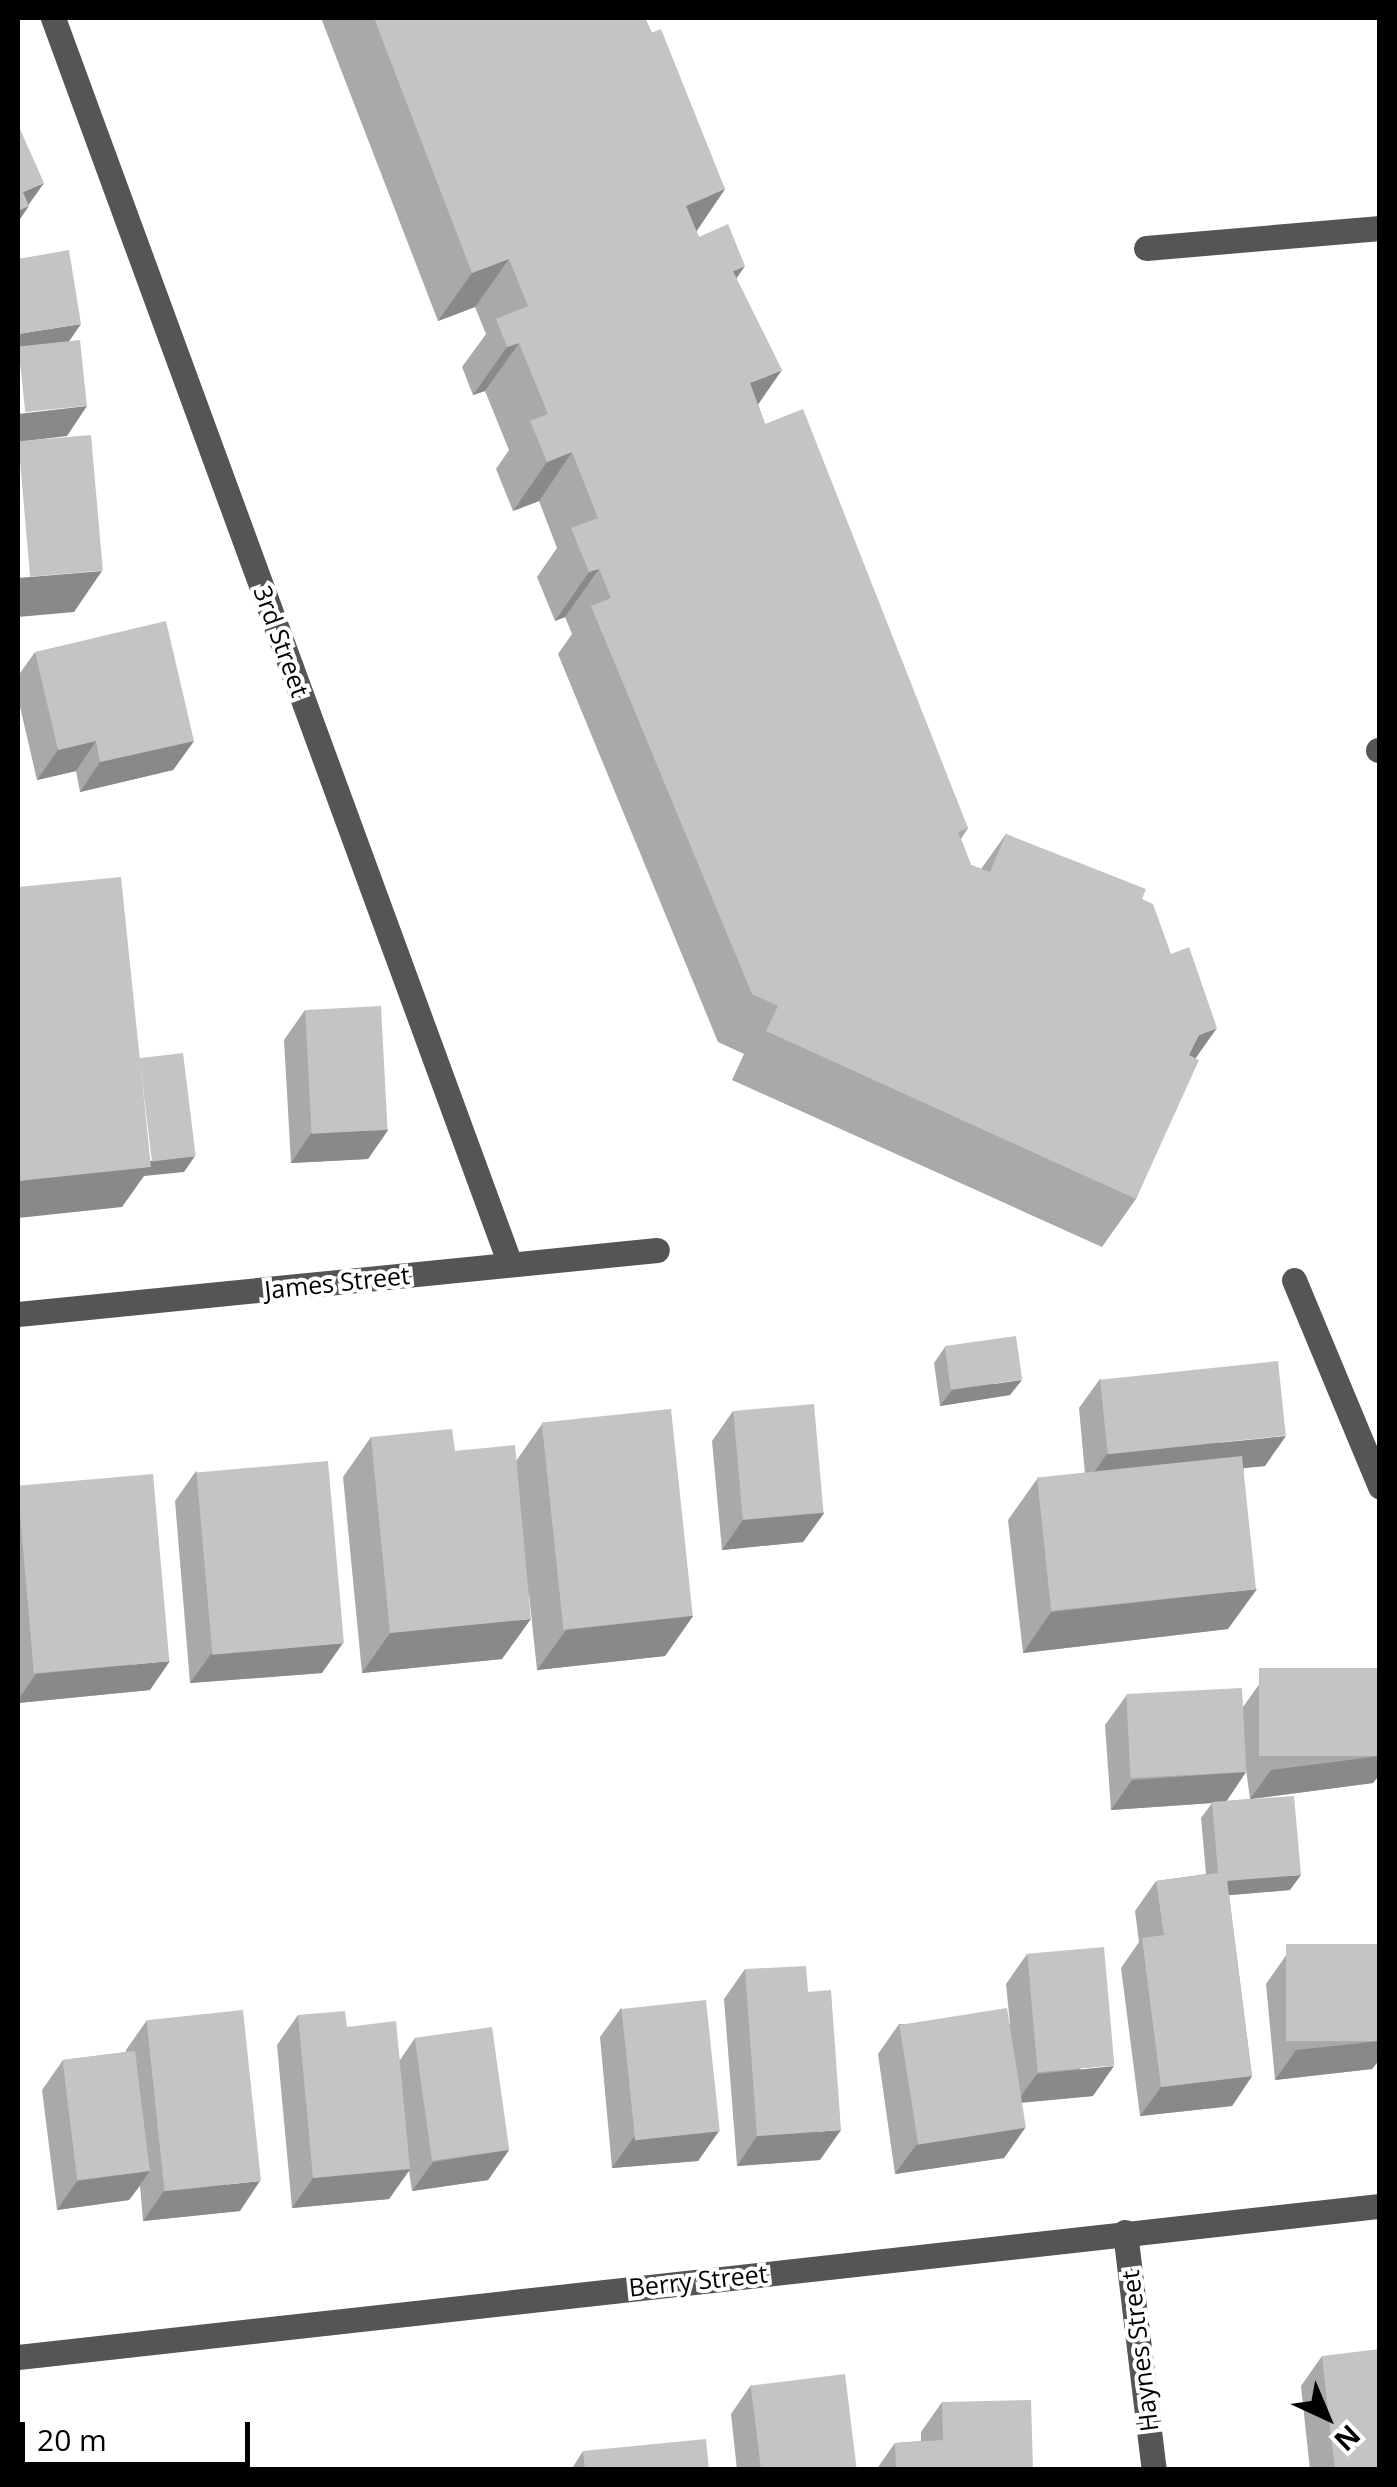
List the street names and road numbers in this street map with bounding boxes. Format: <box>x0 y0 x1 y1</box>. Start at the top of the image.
street label: 3rd Street <box>248 581 316 701</box>
street label: James Street <box>263 1259 411 1305</box>
street label: Berry Street <box>627 2258 769 2302</box>
street label: Haynes Street <box>1114 2269 1164 2433</box>

